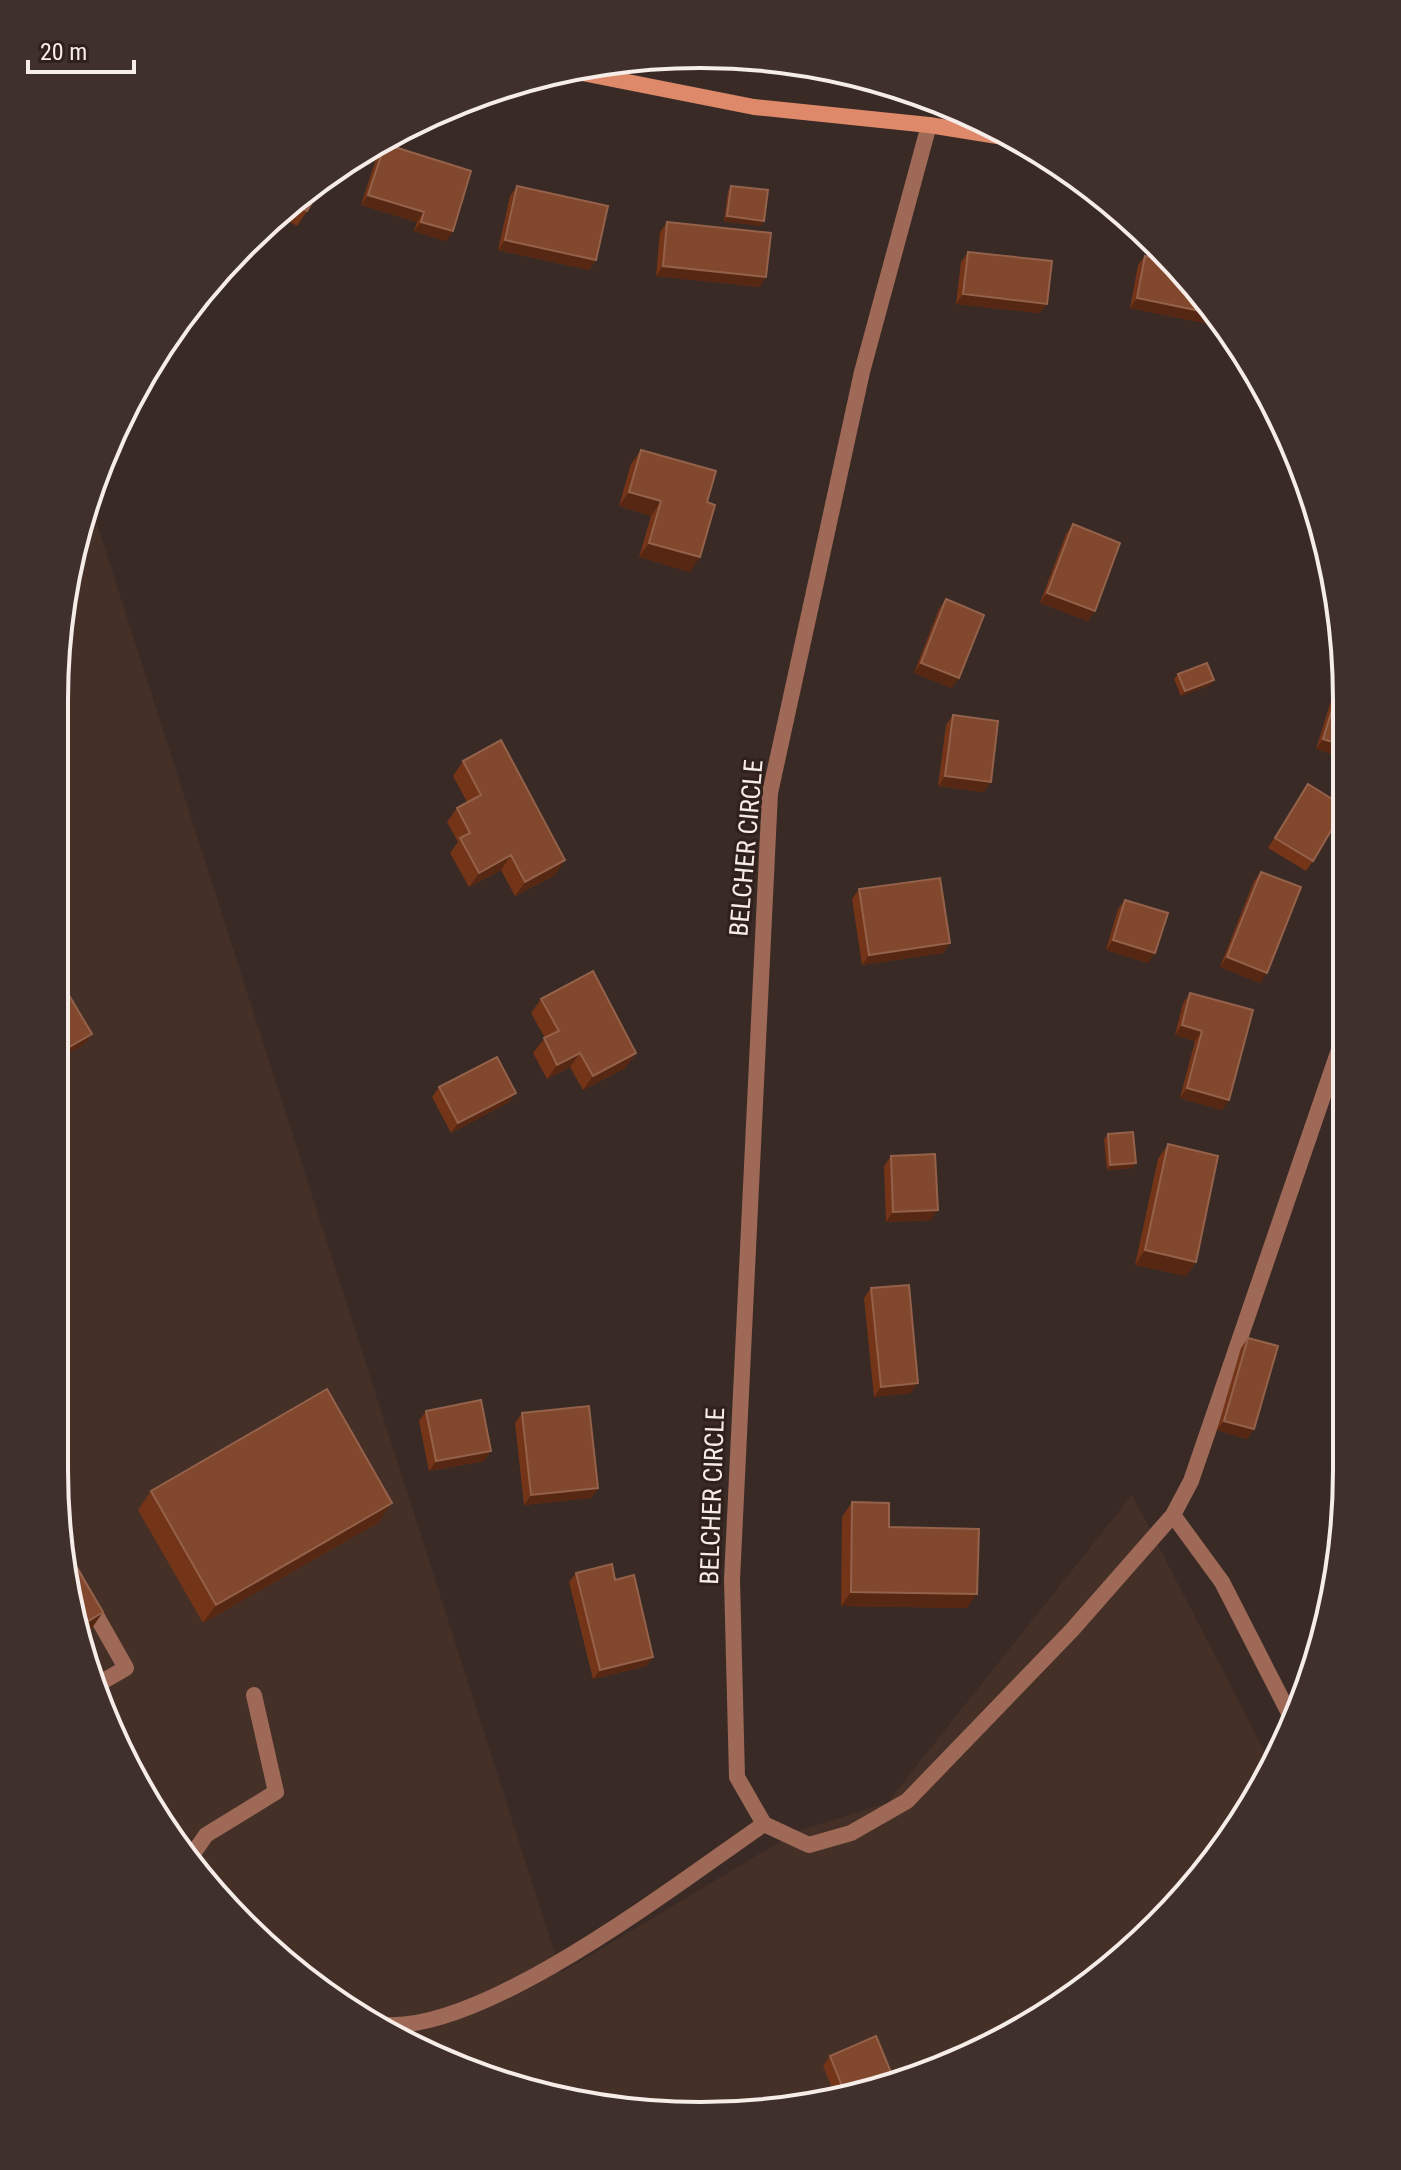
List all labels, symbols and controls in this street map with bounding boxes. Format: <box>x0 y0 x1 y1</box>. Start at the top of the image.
scale bar <box>28 24 134 74</box>
text: 20 m <box>40 38 87 66</box>
street label: BELCHER CIRCLE <box>723 758 769 938</box>
street label: BELCHER CIRCLE <box>694 1407 730 1585</box>

